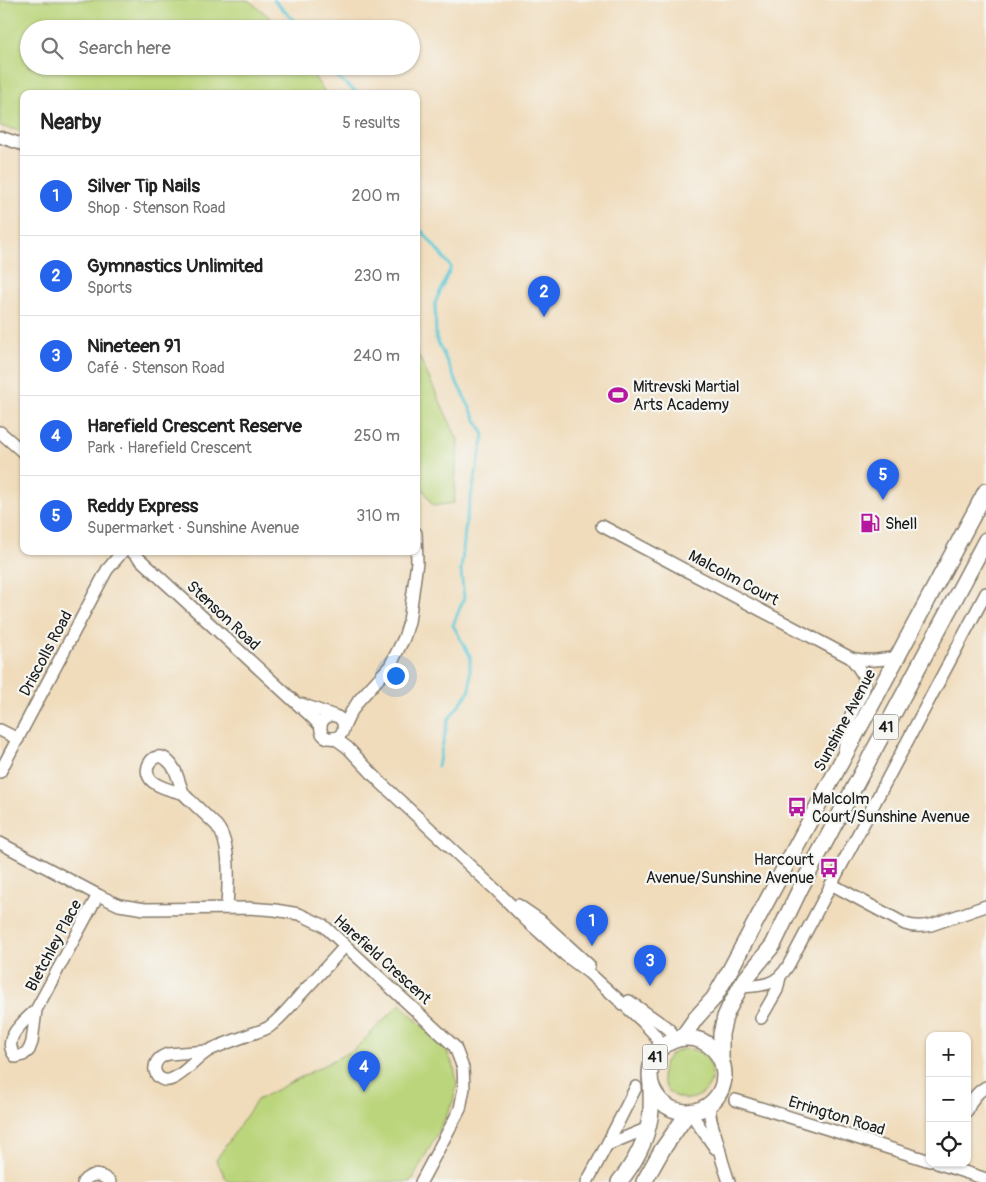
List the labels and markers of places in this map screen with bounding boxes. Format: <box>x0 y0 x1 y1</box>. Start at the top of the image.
pin: 2 <box>528 276 560 317</box>
place label: Mitrevski Martial Arts Academy <box>633 377 740 415</box>
sports icon: Mitrevski Martial Arts Academy <box>607 384 629 406</box>
pin: 5 <box>867 459 899 500</box>
fuel station icon: Shell <box>859 512 881 534</box>
place label: Shell <box>885 514 917 534</box>
place label: Malcolm Court/Sunshine Avenue <box>812 789 970 827</box>
bus stop icon: Malcolm Court/Sunshine Avenue <box>786 796 808 818</box>
place label: Harcourt Avenue/Sunshine Avenue <box>646 850 815 888</box>
bus stop icon: Harcourt Avenue/Sunshine Avenue <box>818 857 840 879</box>
pin: 1 <box>576 905 608 946</box>
pin: 3 <box>634 945 666 986</box>
pin: 4 <box>348 1051 380 1092</box>

